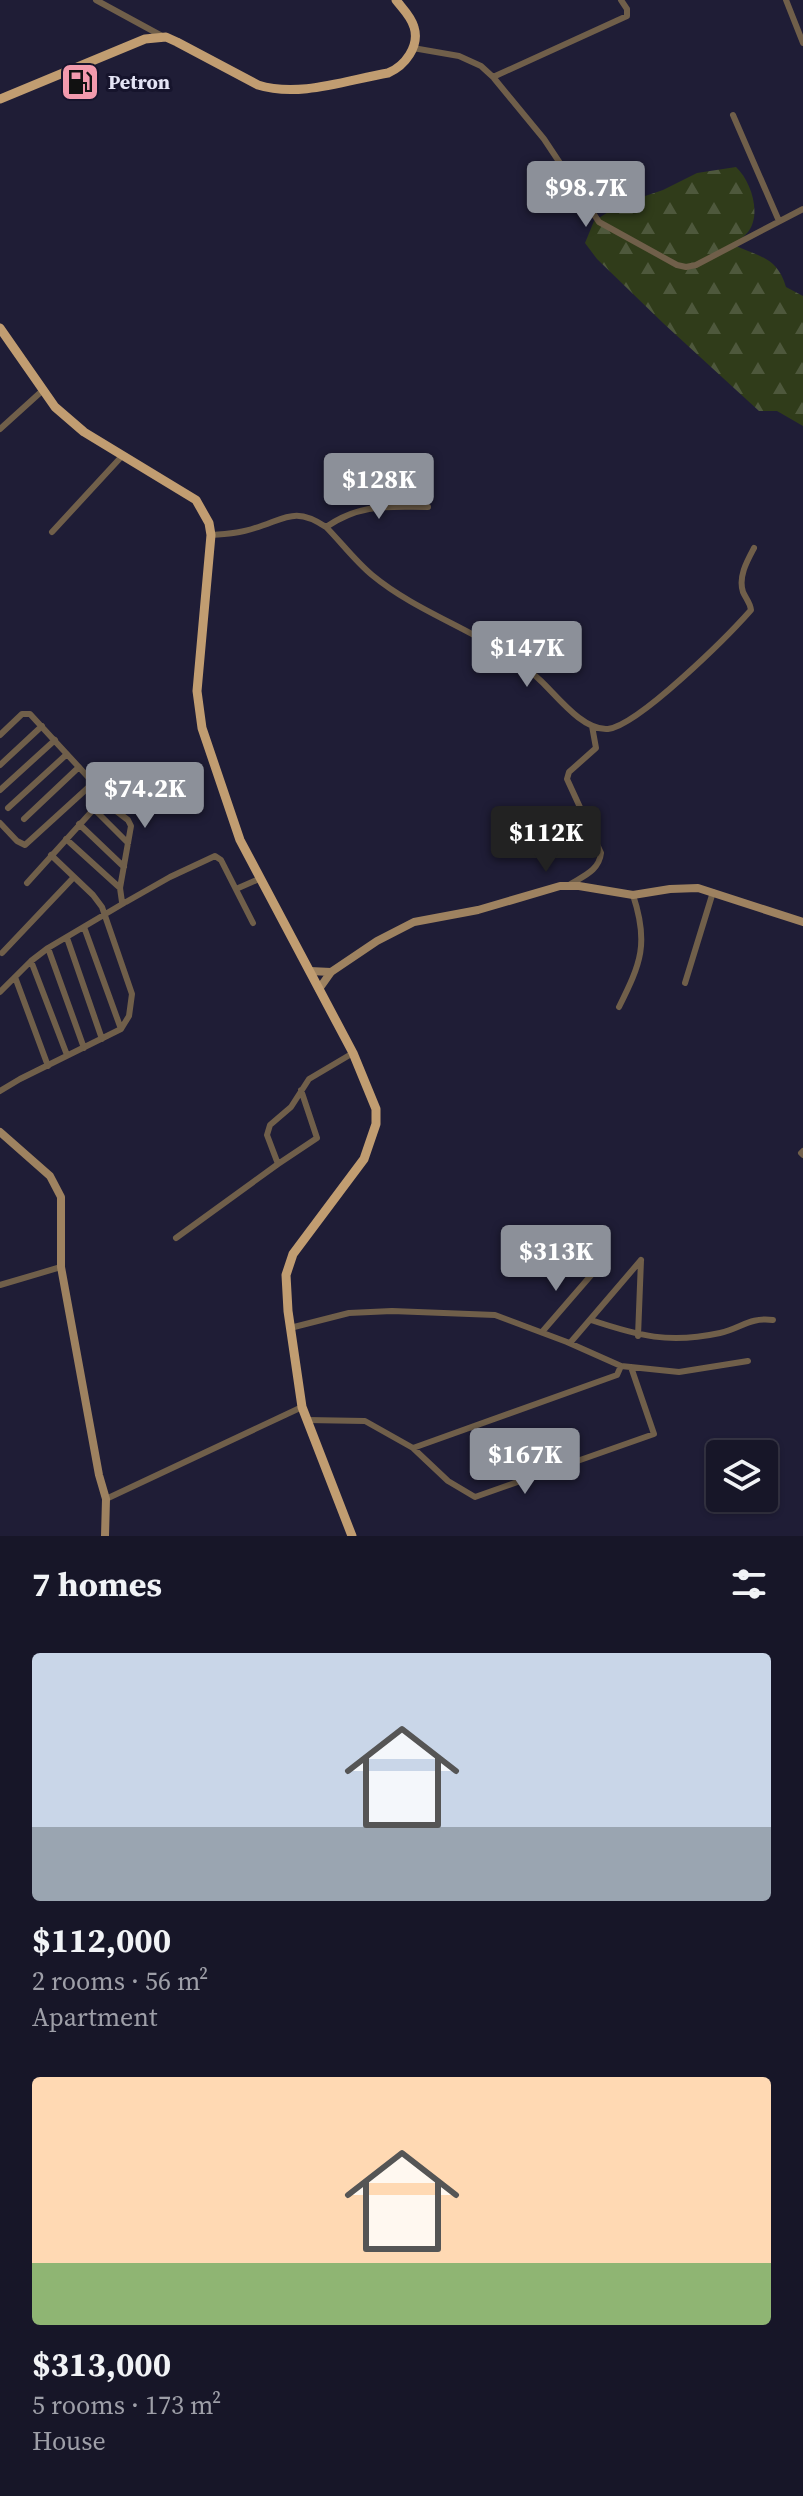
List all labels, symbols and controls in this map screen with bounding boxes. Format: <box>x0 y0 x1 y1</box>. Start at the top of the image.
fuel station icon: Petron <box>59 61 101 103</box>
place label: Petron <box>108 68 170 96</box>
pin: $98.7K <box>521 161 651 229</box>
text: $98.7K <box>545 169 627 205</box>
pin: $128K <box>323 453 435 521</box>
text: $128K <box>342 461 416 497</box>
pin: $147K <box>471 621 583 689</box>
text: $147K <box>490 629 564 665</box>
pin: $74.2K <box>80 762 210 830</box>
text: $74.2K <box>104 770 186 806</box>
pin: $112K <box>490 806 602 874</box>
text: $112K <box>509 814 583 850</box>
pin: $313K <box>500 1225 612 1293</box>
text: $313K <box>519 1233 593 1269</box>
pin: $167K <box>469 1428 581 1496</box>
text: $167K <box>488 1436 562 1472</box>
map controls <box>706 1440 778 1512</box>
button: layers <box>706 1440 778 1512</box>
text: 7 homes <box>32 1561 162 1607</box>
icon: filters <box>727 1562 771 1606</box>
icon: home <box>330 1705 474 1849</box>
text: $112,000 <box>32 1917 171 1963</box>
text: 2 rooms · 56 m² <box>32 1963 208 1999</box>
text: Apartment <box>32 1999 157 2035</box>
icon: home <box>330 2129 474 2273</box>
text: $313,000 <box>32 2341 171 2387</box>
text: 5 rooms · 173 m² <box>32 2387 221 2423</box>
text: House <box>32 2423 106 2459</box>

